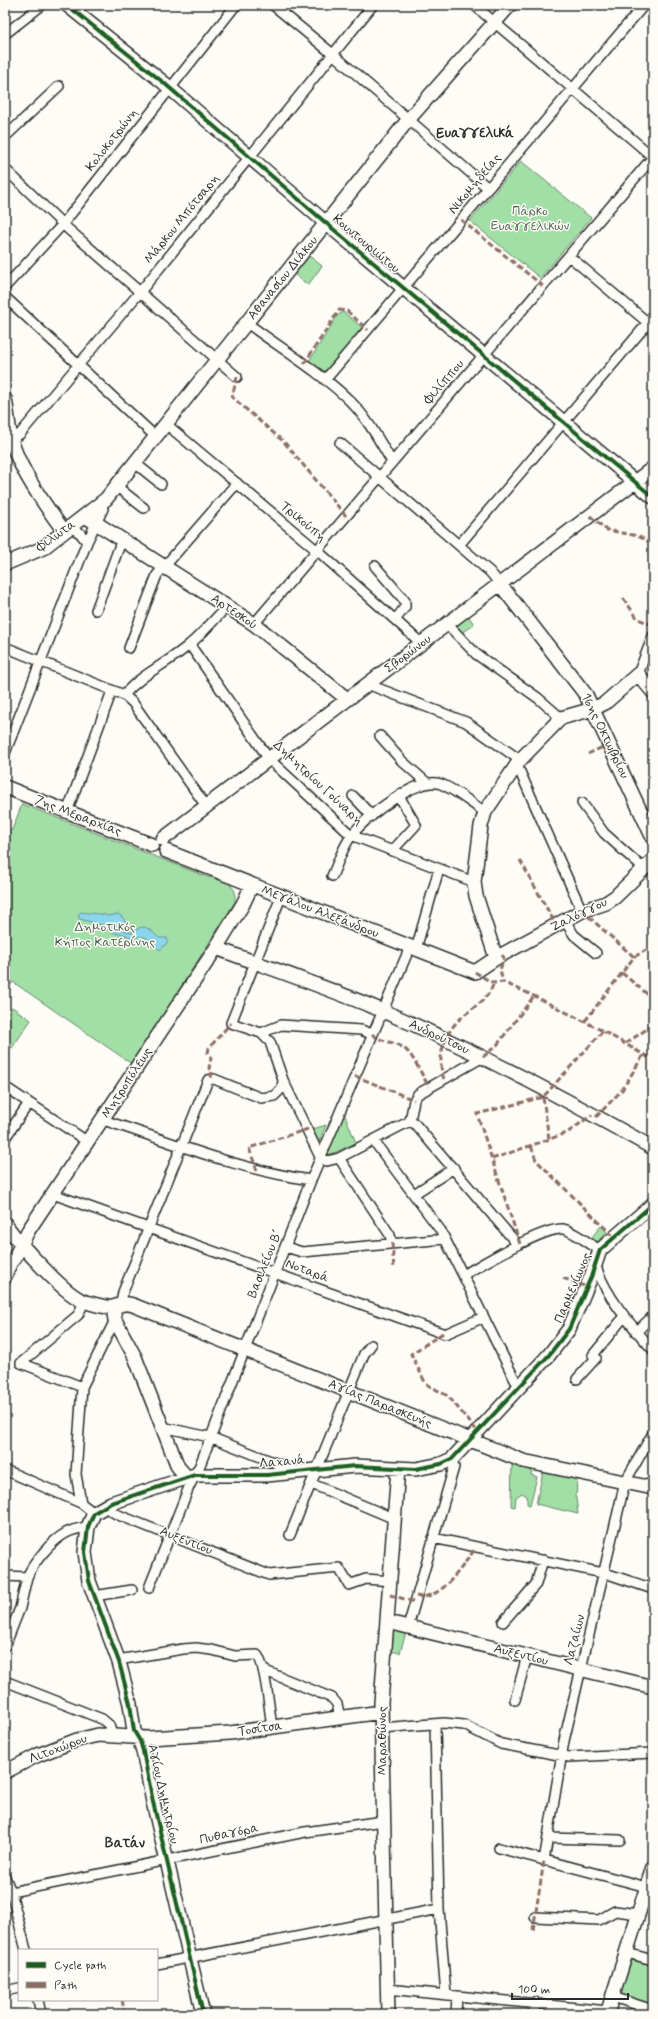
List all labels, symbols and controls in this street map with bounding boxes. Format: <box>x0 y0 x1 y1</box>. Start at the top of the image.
street label: Κολοκοτρώνη <box>82 105 142 175</box>
district label: Ευαγγελικά <box>436 124 514 142</box>
street label: Νικομηδείας <box>445 150 505 218</box>
street label: Μάρκου Μπότσαρη <box>140 170 224 268</box>
park label: Πάρκο Ευαγγελικών <box>491 203 570 235</box>
street label: Κουντουριώτου <box>329 211 403 277</box>
street label: Αθανασίου Διάκου <box>244 233 322 323</box>
street label: Φιλίππου <box>419 356 468 409</box>
street label: Τρικούπη <box>276 498 330 546</box>
street label: Φιλώτα <box>32 516 79 556</box>
street label: Αρτεσκού <box>207 590 261 634</box>
street label: Σβορώνου <box>381 631 435 677</box>
street label: 16ης Οκτωβρίου <box>577 691 633 782</box>
street label: Δημητρίου Γούναρη <box>269 737 367 829</box>
street label: 7ης Μεραρχίας <box>32 792 124 840</box>
street label: Μεγάλου Αλεξάνδρου <box>259 882 382 942</box>
street label: Ζαλόγγου <box>548 894 610 936</box>
park label: Δημοτικός Κήπος Κατερίνης <box>55 919 156 951</box>
street label: Ανδρούτσου <box>406 1016 472 1058</box>
street label: Μητροπόλεως <box>98 1044 156 1122</box>
street label: Βασιλείου Β΄ <box>244 1223 288 1301</box>
street label: Παρμενίωνος <box>551 1250 596 1326</box>
street label: Νοταρά <box>283 1255 331 1287</box>
street label: Αγίας Παρασκευής <box>326 1375 435 1433</box>
street label: Λαχανά <box>259 1452 305 1472</box>
street label: Αυξεντίου <box>157 1523 215 1559</box>
street label: Λαζαίων <box>560 1612 590 1667</box>
street label: Αυξεντίου <box>492 1640 550 1670</box>
street label: Μαραθώνος <box>374 1706 391 1776</box>
street label: Τοσίτσα <box>237 1717 283 1741</box>
street label: Λιτοχώρου <box>26 1730 90 1768</box>
street label: Αγίου Δημητρίου <box>143 1743 183 1846</box>
street label: Πυθαγόρα <box>198 1819 260 1849</box>
district label: Βατάν <box>105 1834 146 1852</box>
legend <box>18 1949 158 2001</box>
text: Cycle path <box>54 1958 106 1974</box>
scale bar <box>512 1975 628 2001</box>
text: Path <box>54 1978 77 1994</box>
text: 100 m <box>518 1982 550 1998</box>

